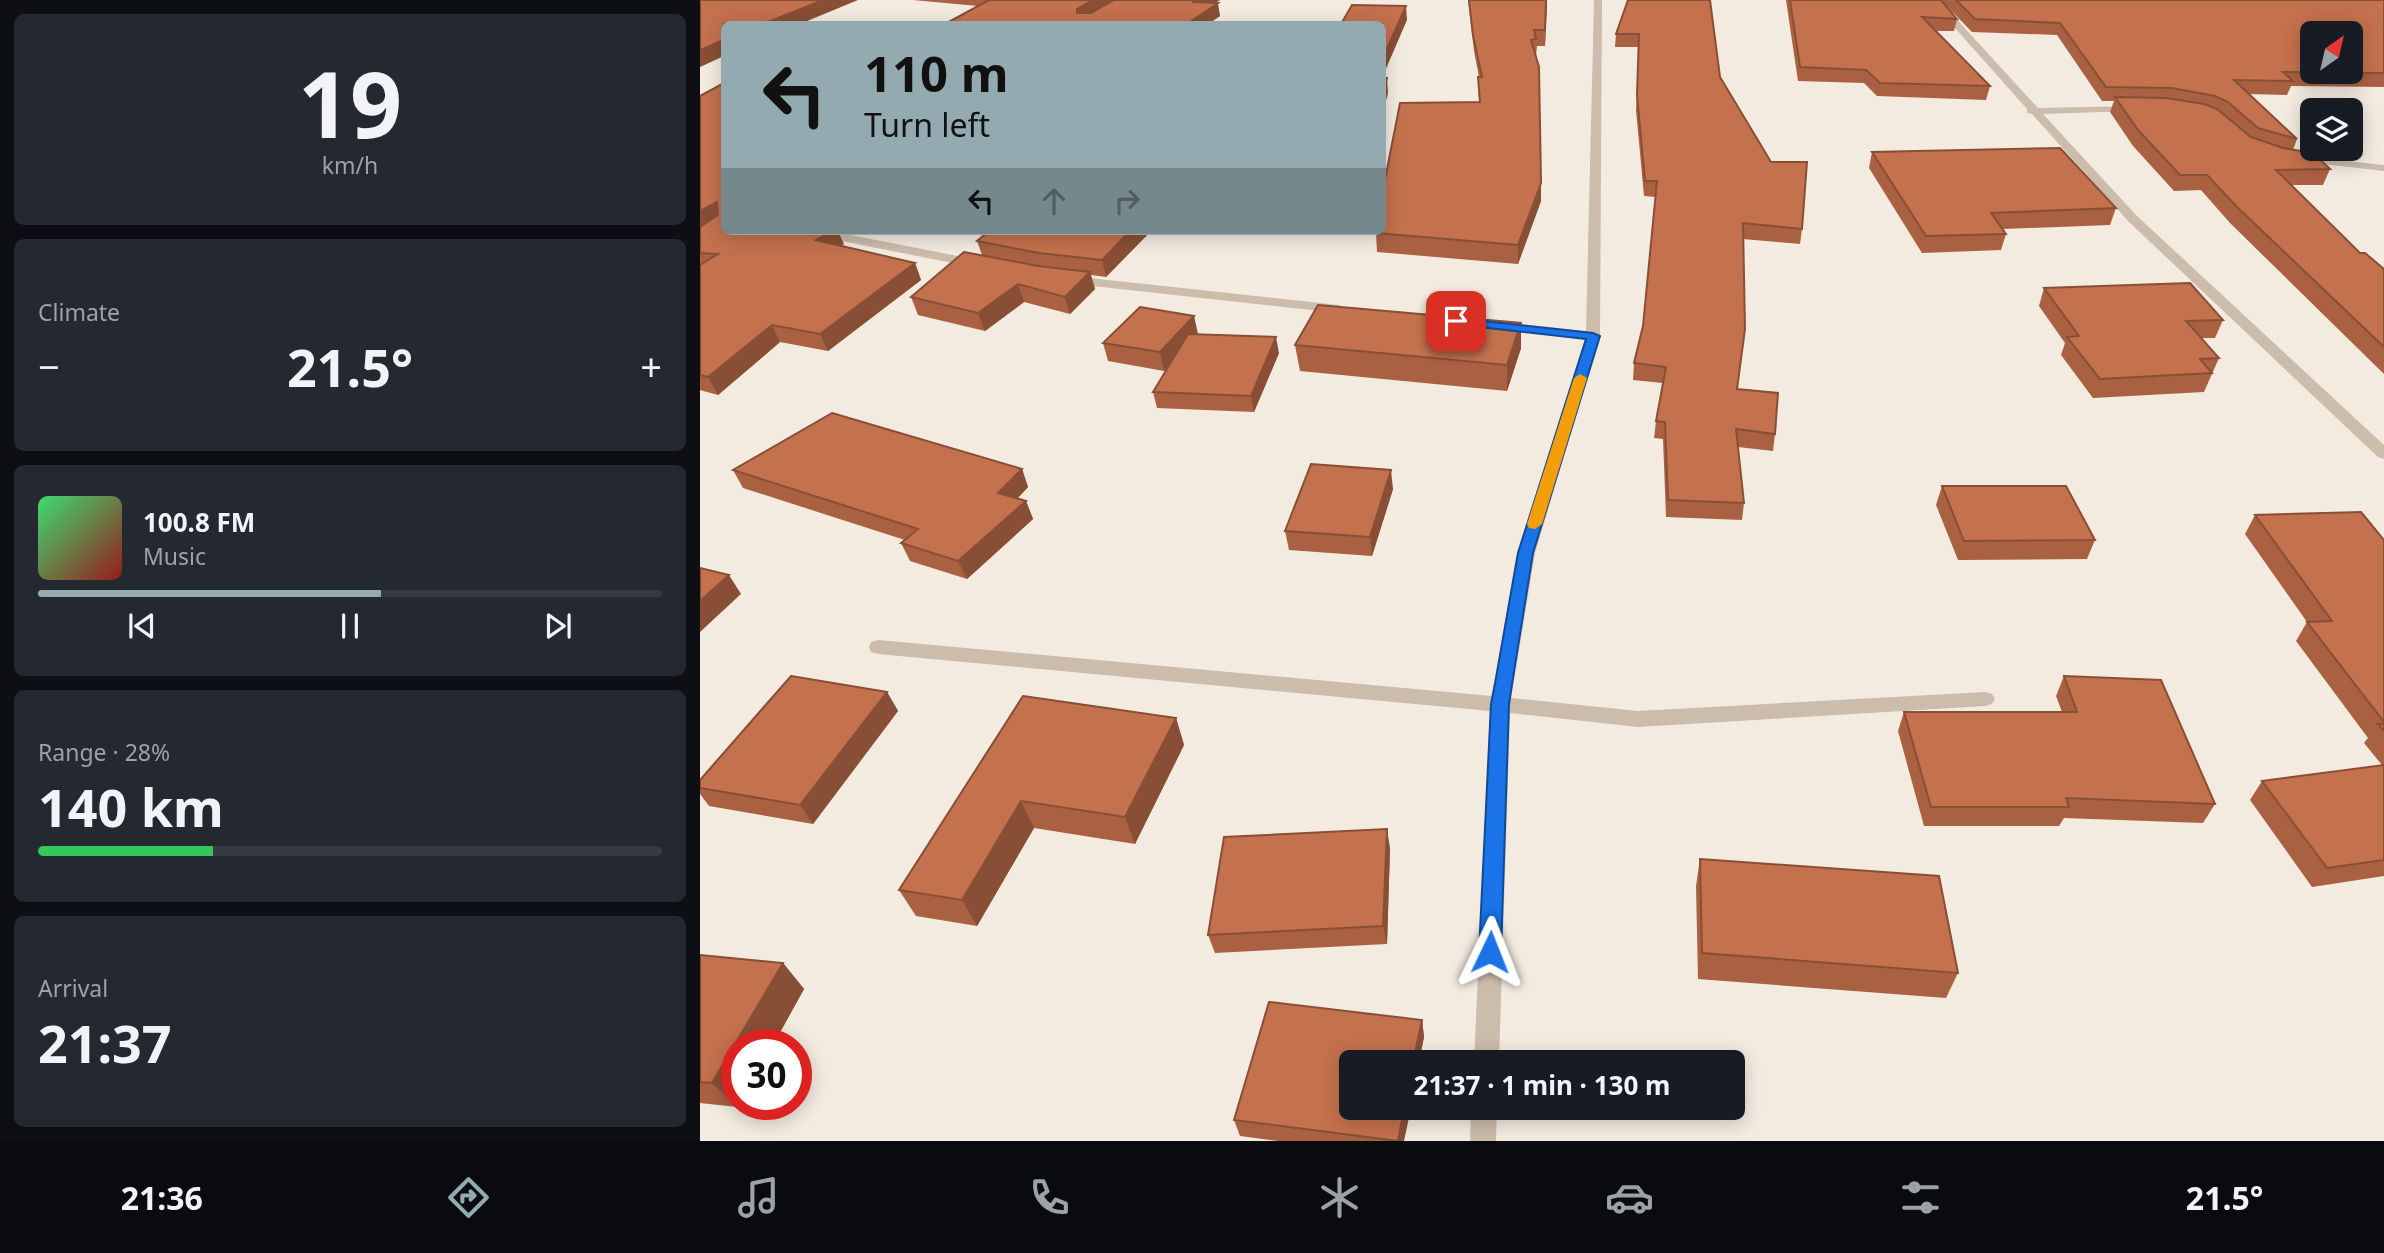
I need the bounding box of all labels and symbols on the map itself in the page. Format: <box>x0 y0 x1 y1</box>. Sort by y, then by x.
north arrow <box>2300 21 2362 84</box>
pin <box>1426 291 1486 351</box>
position arrow <box>1453 915 1527 989</box>
speed limit sign: 30 <box>721 1029 812 1120</box>

